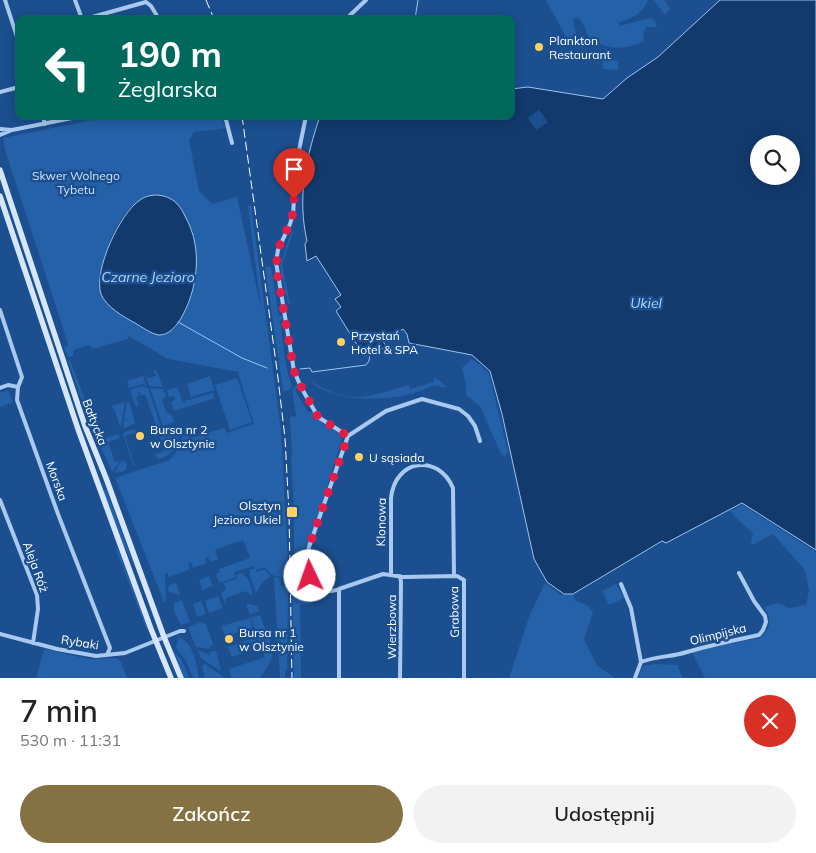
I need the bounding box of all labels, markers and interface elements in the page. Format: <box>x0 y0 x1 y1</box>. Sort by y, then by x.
text: 190 m <box>118 32 222 76</box>
place label: Plankton Restaurant <box>549 33 611 62</box>
icon: left <box>35 35 100 100</box>
marker: Plankton Restaurant <box>533 41 545 53</box>
text: Żeglarska <box>118 75 218 103</box>
map controls <box>750 135 800 185</box>
button: search <box>750 135 800 185</box>
pin <box>273 148 315 199</box>
icon: arrive <box>280 155 308 183</box>
park label: Skwer Wolnego Tybetu <box>32 168 120 197</box>
water label: Czarne Jezioro <box>101 268 195 286</box>
water label: Ukiel <box>630 294 663 312</box>
place label: Przystań Hotel & SPA <box>351 328 418 357</box>
marker: Przystań Hotel & SPA <box>335 336 347 348</box>
street label: Bałtycka <box>79 397 111 447</box>
place label: Bursa nr 2 w Olsztynie <box>150 422 215 451</box>
marker: Bursa nr 2 w Olsztynie <box>134 430 146 442</box>
place label: U sąsiada <box>369 450 424 465</box>
marker: U sąsiada <box>353 451 365 463</box>
street label: Morska <box>43 459 71 503</box>
place label: Olsztyn Jezioro Ukiel <box>213 498 281 527</box>
street label: Klonowa <box>373 498 389 546</box>
marker: Olsztyn Jezioro Ukiel <box>285 505 299 519</box>
street label: Aleja Róż <box>20 540 52 594</box>
position arrow <box>283 549 335 601</box>
street label: Grabowa <box>446 586 462 638</box>
street label: Wierzbowa <box>384 595 399 659</box>
street label: Olimpijska <box>688 620 748 648</box>
place label: Bursa nr 1 w Olsztynie <box>239 625 304 654</box>
street label: Rybaki <box>60 632 100 652</box>
marker: Bursa nr 1 w Olsztynie <box>223 633 235 645</box>
text: 7 min <box>20 692 98 730</box>
button: close <box>744 695 796 747</box>
text: 530 m · 11:31 <box>20 730 121 750</box>
button: Zakończ <box>20 785 403 843</box>
button: Udostępnij <box>413 785 796 843</box>

